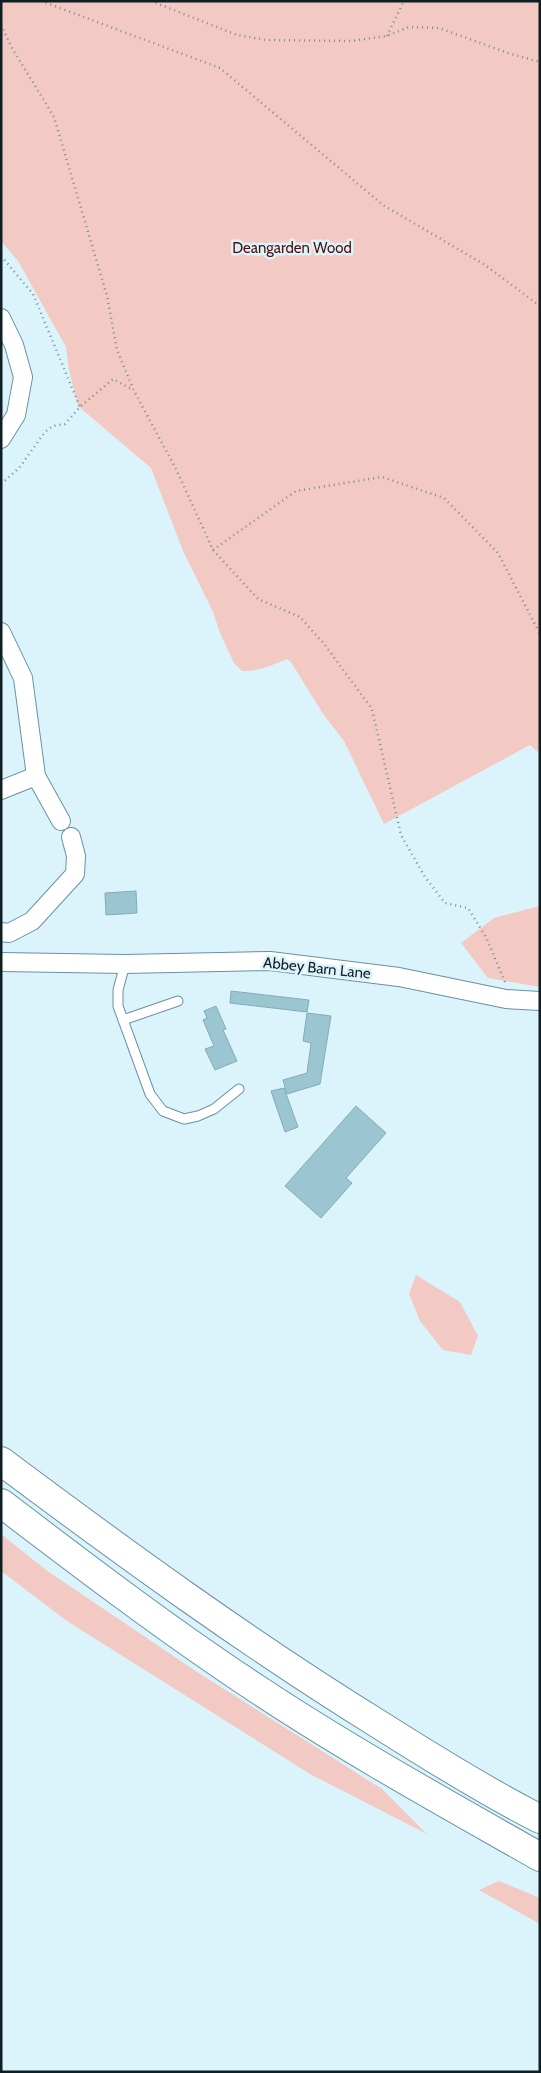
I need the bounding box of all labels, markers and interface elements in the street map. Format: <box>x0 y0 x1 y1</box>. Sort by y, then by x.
park label: Deangarden Wood <box>232 239 352 257</box>
street label: Abbey Barn Lane <box>262 953 372 983</box>

